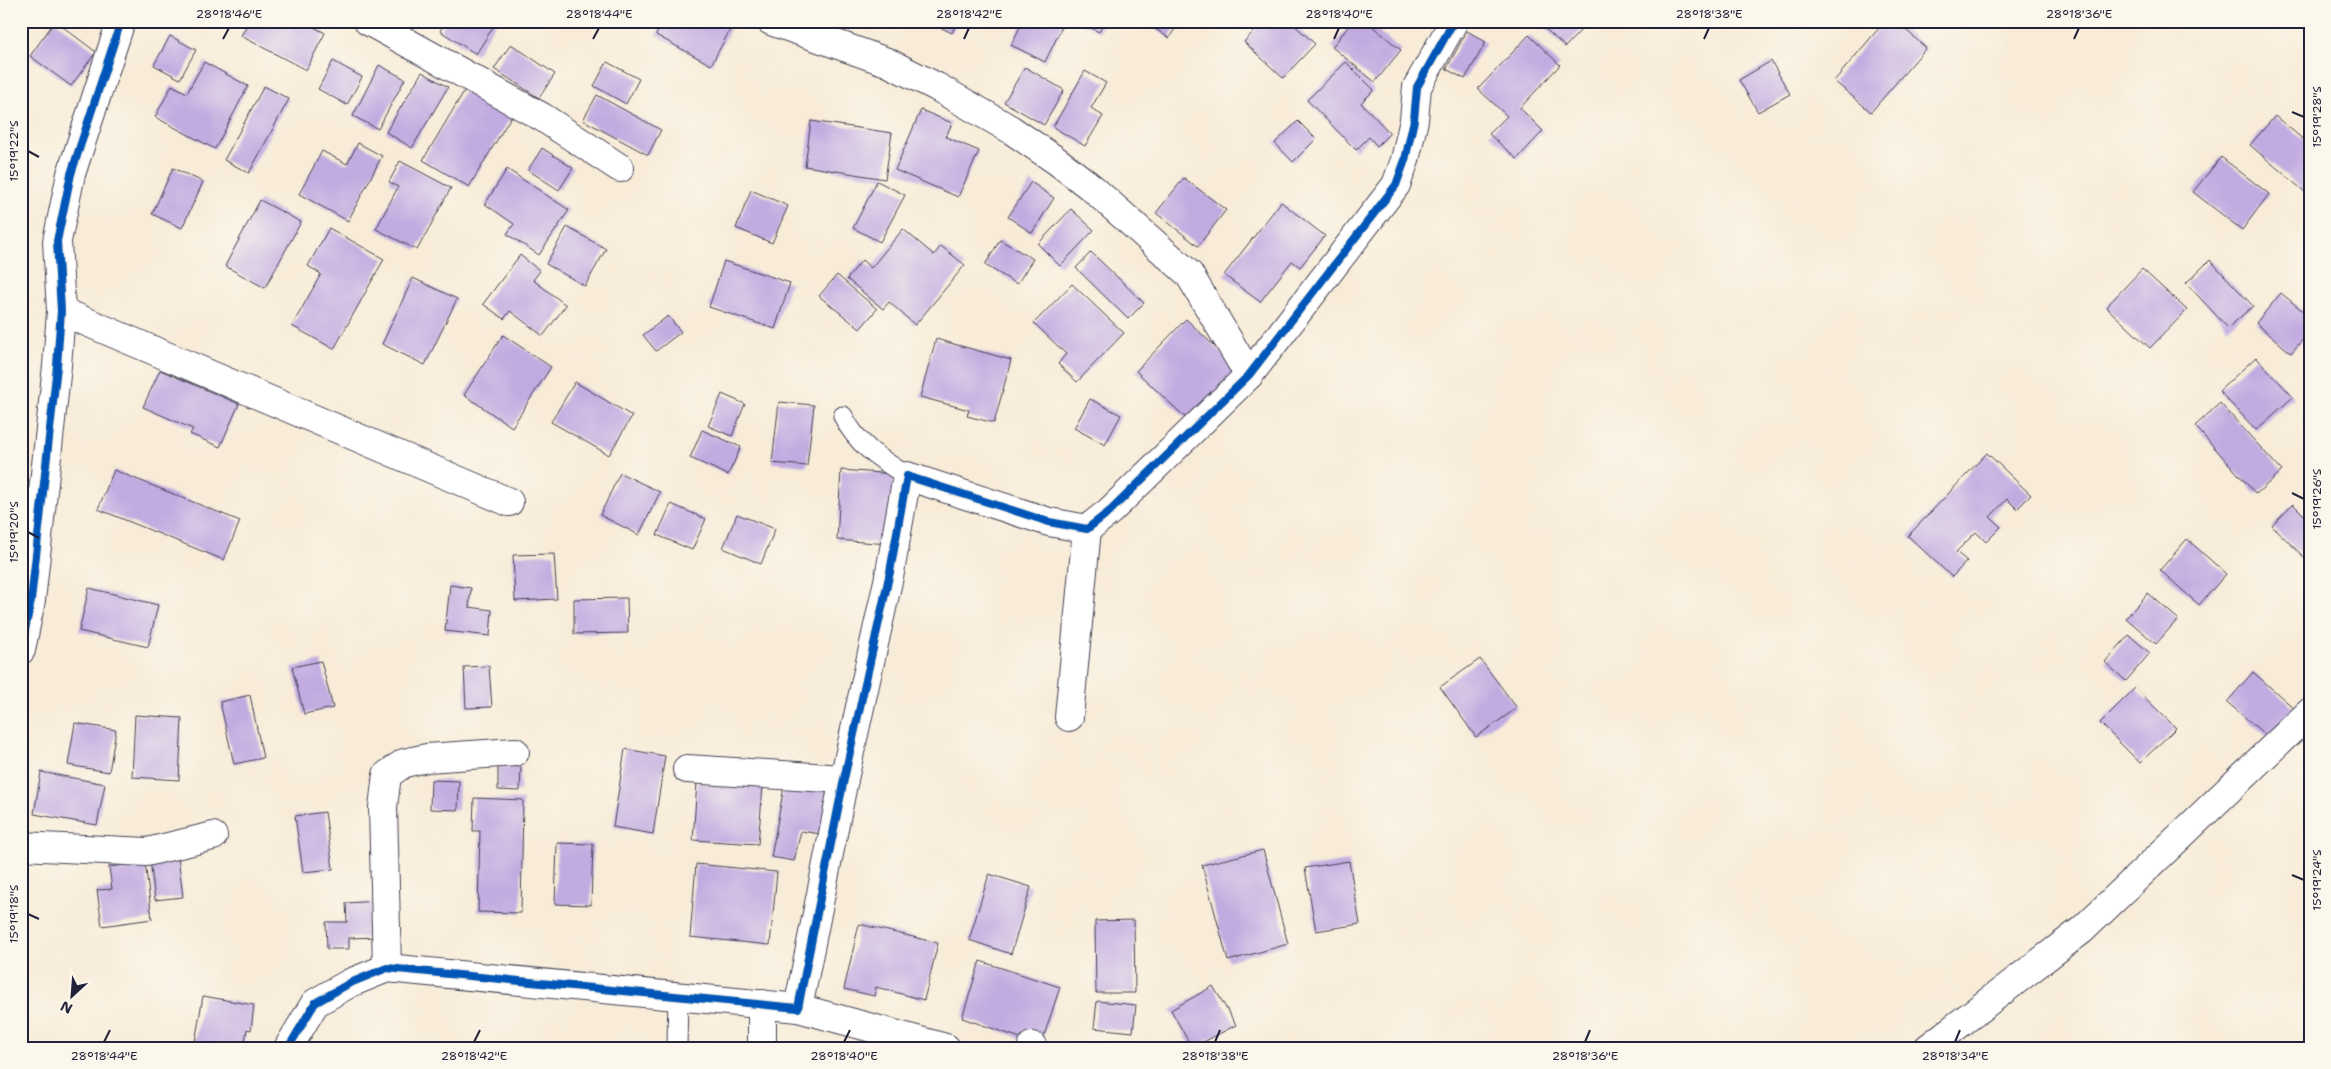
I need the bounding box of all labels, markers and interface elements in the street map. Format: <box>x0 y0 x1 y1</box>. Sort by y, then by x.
text: 28°18'46"E <box>196 6 262 22</box>
text: 28°18'44"E <box>566 6 632 22</box>
text: 28°18'42"E <box>936 6 1002 22</box>
text: 28°18'40"E <box>1305 6 1373 22</box>
text: 28°18'38"E <box>1675 6 1743 22</box>
text: 28°18'36"E <box>2046 6 2112 22</box>
text: 15°19'28"S <box>2309 86 2325 148</box>
text: 15°19'22"S <box>6 120 22 182</box>
text: 15°19'26"S <box>2309 468 2325 529</box>
text: 15°19'20"S <box>6 501 22 563</box>
text: 15°19'24"S <box>2309 849 2325 911</box>
text: 15°19'18"S <box>6 884 22 943</box>
north arrow <box>48 972 98 1022</box>
text: N <box>57 997 75 1018</box>
text: 28°18'44"E <box>71 1048 137 1064</box>
text: 28°18'42"E <box>441 1048 507 1064</box>
text: 28°18'40"E <box>810 1048 878 1064</box>
text: 28°18'38"E <box>1181 1048 1249 1064</box>
text: 28°18'36"E <box>1552 1048 1618 1064</box>
text: 28°18'34"E <box>1922 1048 1988 1064</box>

